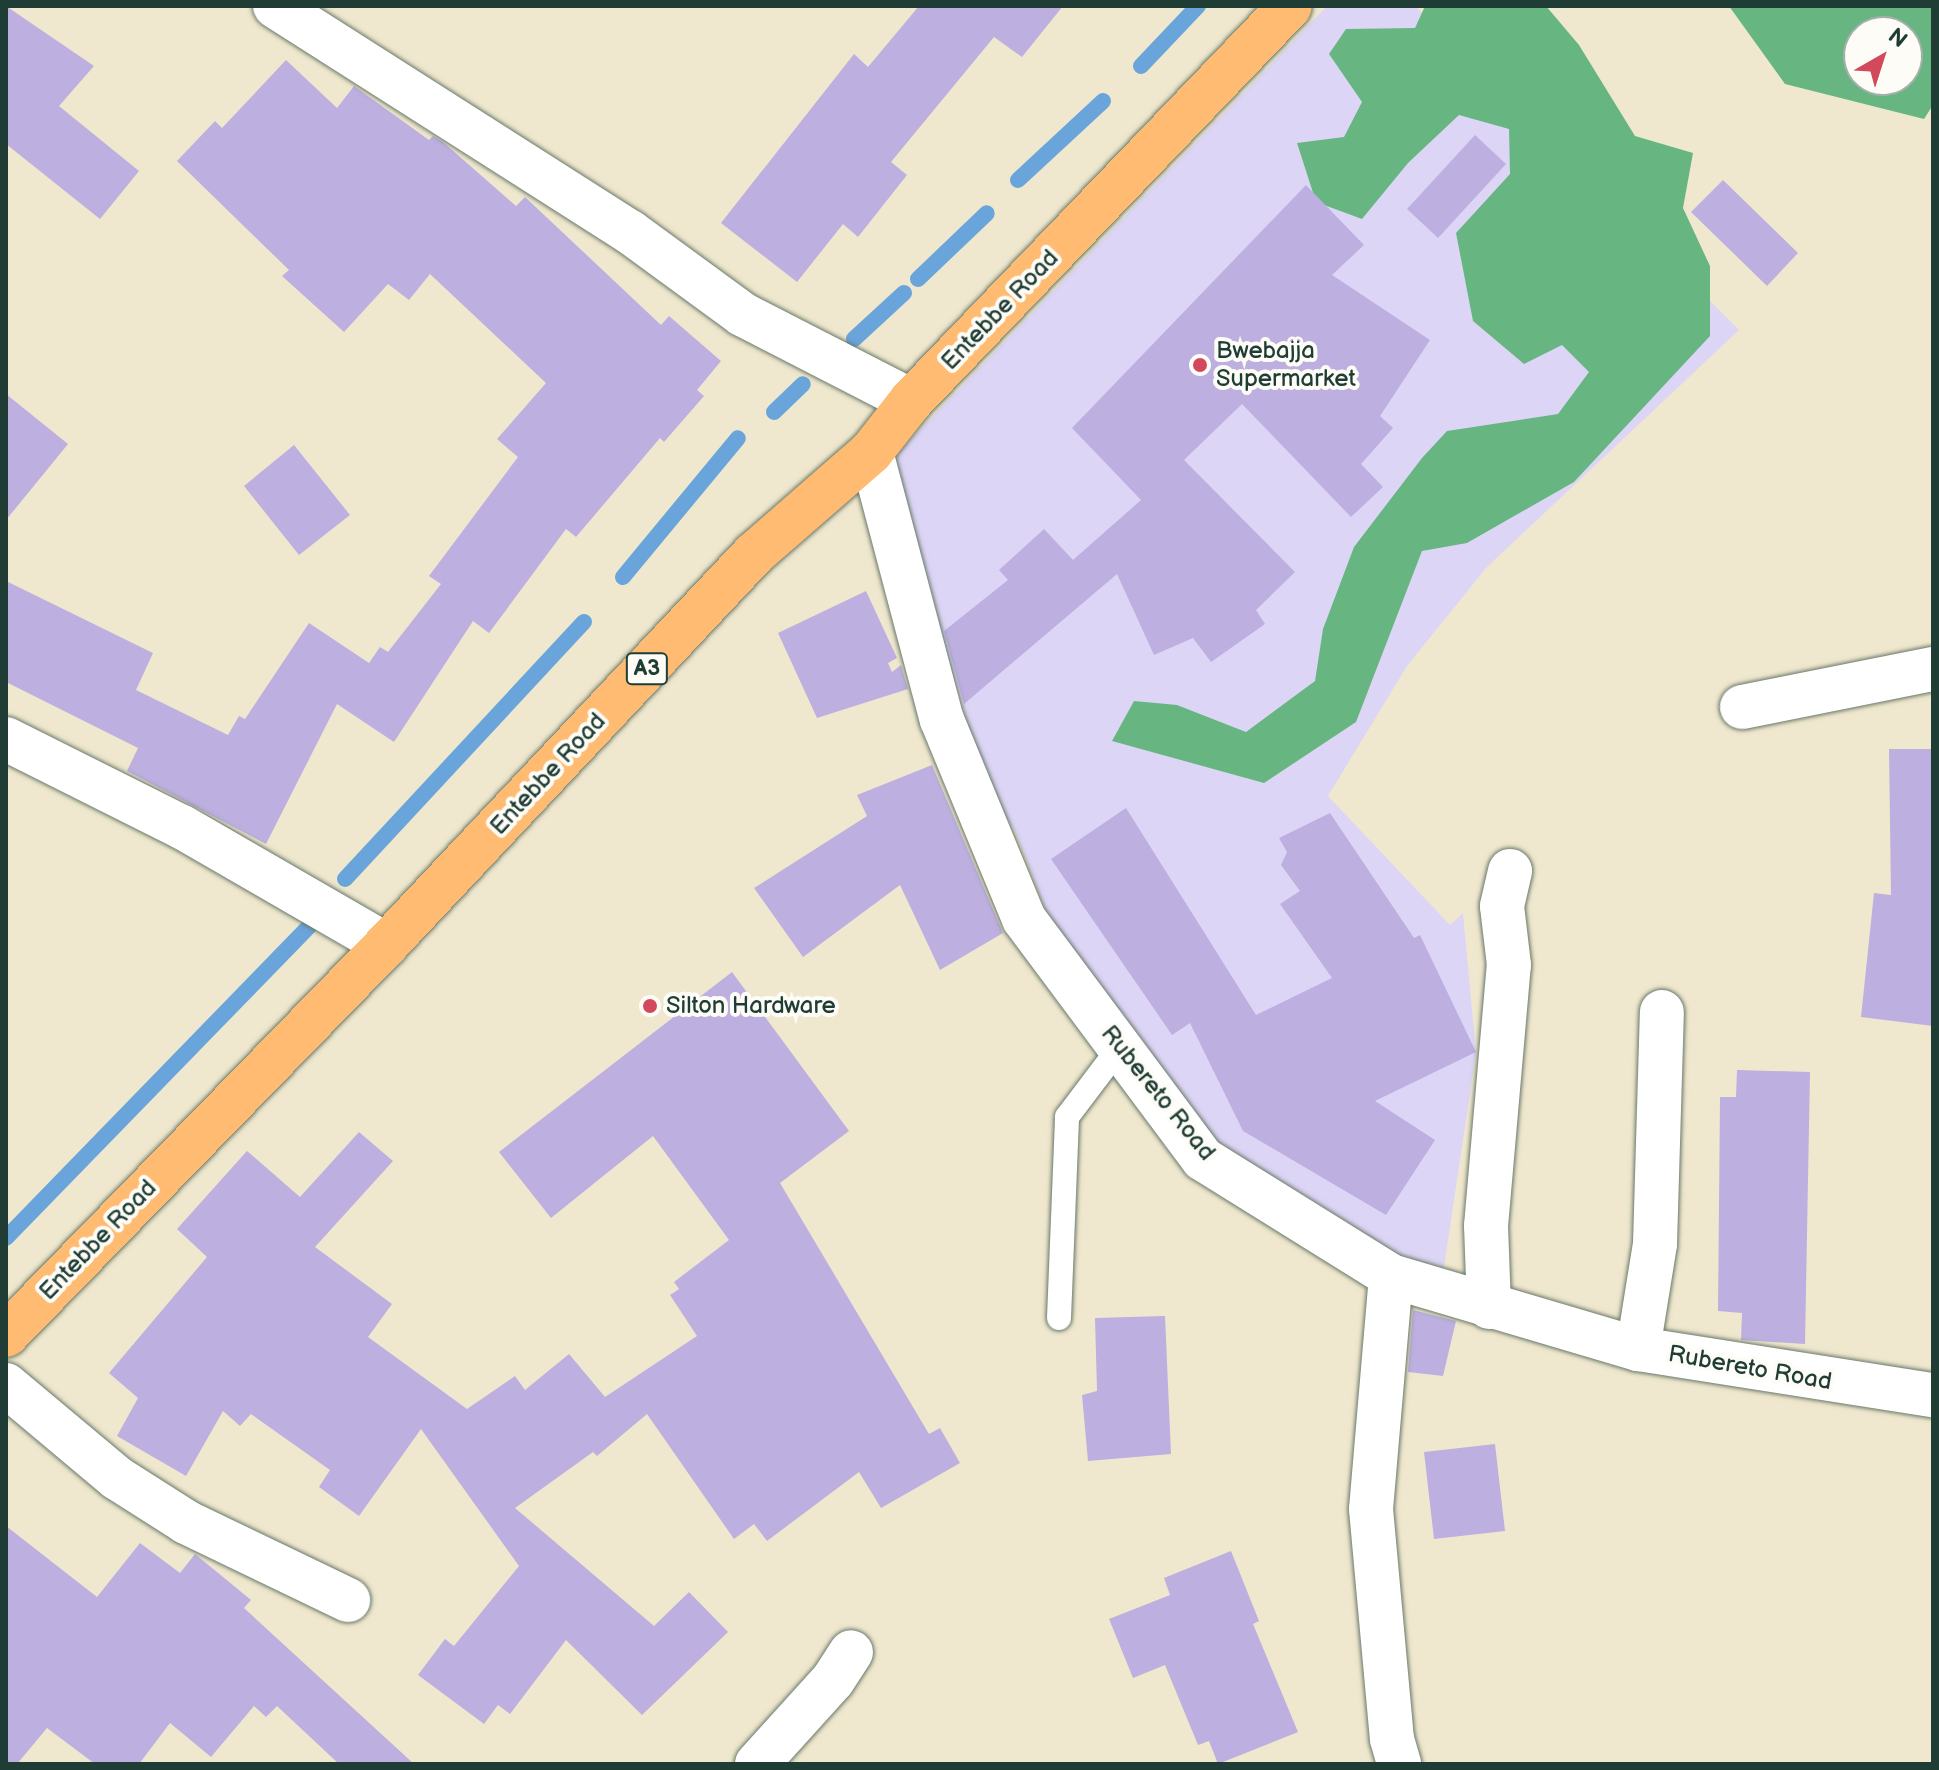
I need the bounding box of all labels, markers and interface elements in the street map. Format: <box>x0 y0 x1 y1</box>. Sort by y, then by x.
north arrow <box>1843 16 1923 96</box>
text: N <box>1882 23 1912 54</box>
street label: Entebbe Road <box>935 244 1065 376</box>
place label: Bwebajja Supermarket <box>1216 337 1356 393</box>
marker: Bwebajja Supermarket <box>1191 356 1209 374</box>
road number: A3 <box>625 651 669 687</box>
street label: Entebbe Road <box>484 707 612 841</box>
place label: Silton Hardware <box>666 992 836 1020</box>
marker: Silton Hardware <box>641 997 659 1015</box>
street label: Rubereto Road <box>1095 1020 1221 1166</box>
street label: Entebbe Road <box>33 1174 163 1306</box>
street label: Rubereto Road <box>1666 1339 1834 1397</box>

